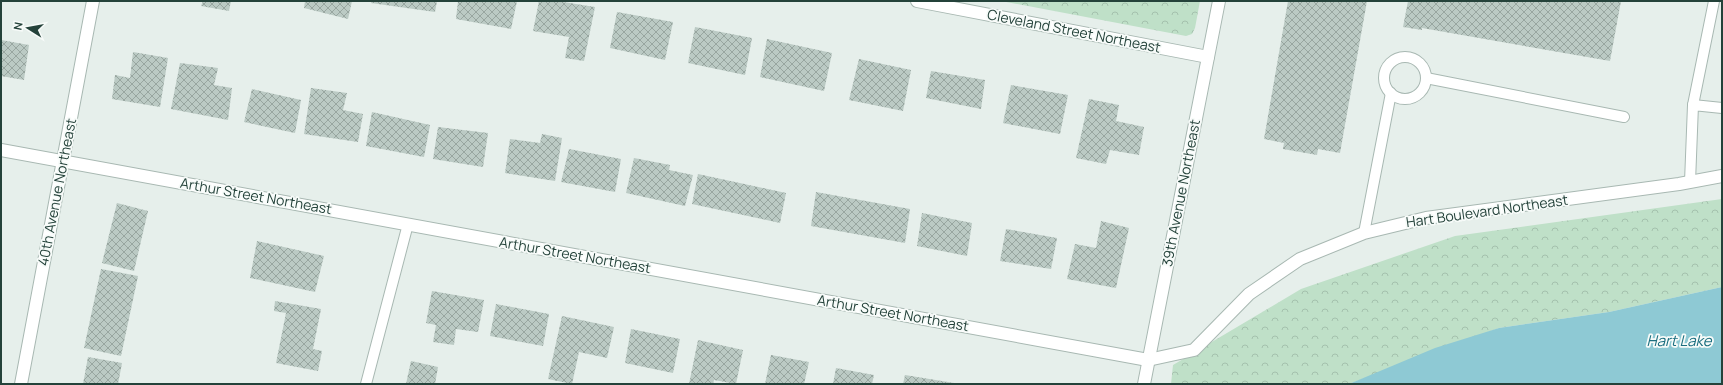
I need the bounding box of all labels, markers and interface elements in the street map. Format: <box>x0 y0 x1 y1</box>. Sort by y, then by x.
street label: Cleveland Street Northeast <box>986 4 1163 57</box>
north arrow <box>8 8 48 48</box>
text: N <box>10 21 26 31</box>
street label: 40th Avenue Northeast <box>33 116 80 267</box>
street label: 39th Avenue Northeast <box>1157 117 1204 268</box>
street label: Arthur Street Northeast <box>179 173 334 218</box>
street label: Hart Boulevard Northeast <box>1405 190 1569 231</box>
street label: Arthur Street Northeast <box>498 232 653 277</box>
street label: Arthur Street Northeast <box>816 290 971 335</box>
water label: Hart Lake <box>1646 330 1713 351</box>

